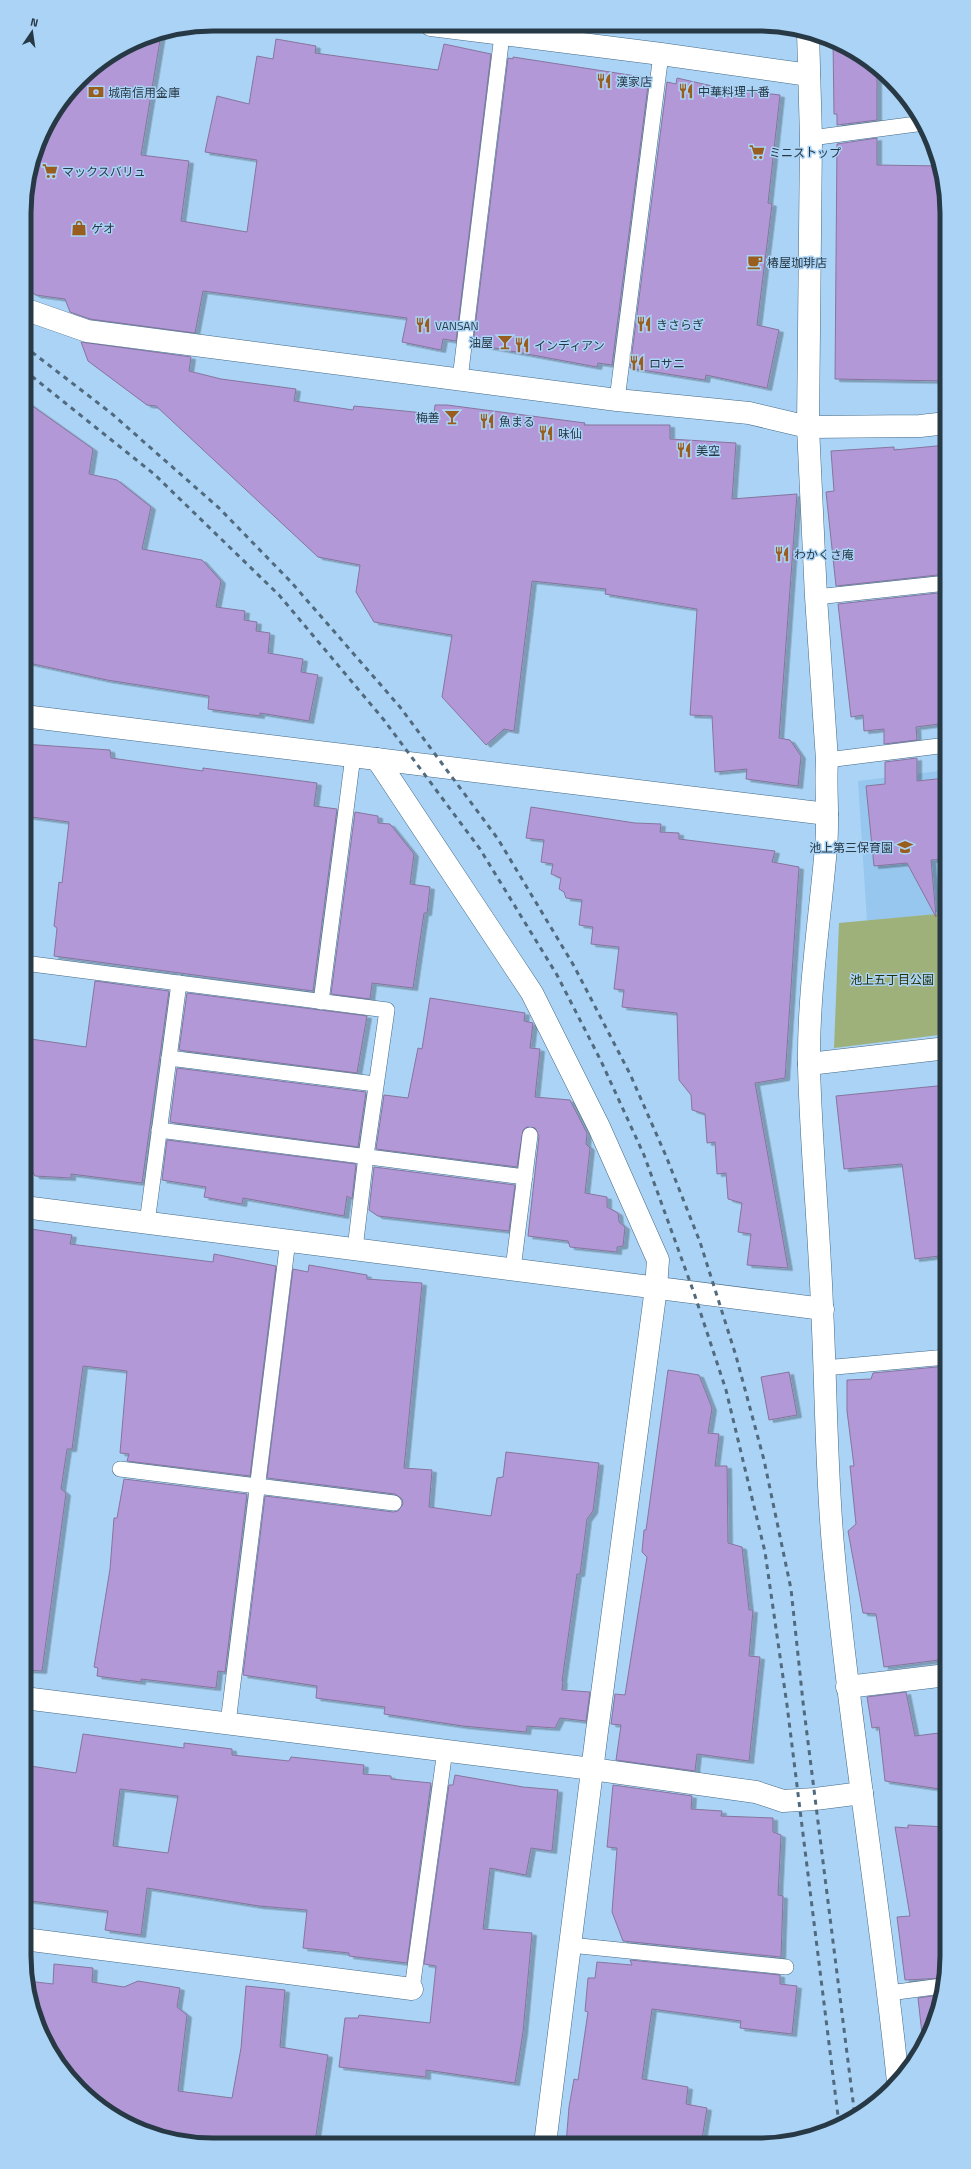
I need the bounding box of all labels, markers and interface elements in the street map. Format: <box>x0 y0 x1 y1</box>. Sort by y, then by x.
north arrow <box>12 12 52 52</box>
text: N <box>29 14 40 31</box>
restaurant icon: 漢家店 <box>595 72 613 90</box>
place label: 漢家店 <box>616 72 652 91</box>
restaurant icon: 中華料理十番 <box>677 82 695 100</box>
place label: 中華料理十番 <box>698 82 770 101</box>
bank icon: 城南信用金庫 <box>87 83 105 101</box>
place label: 城南信用金庫 <box>108 83 180 102</box>
supermarket icon: ミニストップ <box>748 143 766 161</box>
place label: ミニストップ <box>769 143 841 162</box>
supermarket icon: マックスバリュ <box>41 162 59 180</box>
place label: マックスバリュ <box>62 162 146 181</box>
shop icon: ゲオ <box>70 219 88 237</box>
place label: ゲオ <box>91 219 115 238</box>
cafe icon: 椿屋珈琲店 <box>746 253 764 271</box>
place label: 椿屋珈琲店 <box>767 253 827 272</box>
restaurant icon: きさらぎ <box>635 315 653 333</box>
place label: きさらぎ <box>656 315 704 334</box>
restaurant icon: VANSAN <box>414 316 432 334</box>
place label: VANSAN <box>435 316 479 335</box>
place label: 油屋 <box>469 333 493 352</box>
bar icon: 油屋 <box>496 333 514 351</box>
restaurant icon: インディアン <box>513 336 531 354</box>
place label: インディアン <box>534 336 605 355</box>
restaurant icon: ロサニ <box>628 354 646 372</box>
place label: ロサニ <box>649 354 685 373</box>
place label: 梅善 <box>416 408 440 427</box>
bar icon: 梅善 <box>443 408 461 426</box>
restaurant icon: 魚まる <box>478 412 496 430</box>
place label: 魚まる <box>499 412 535 431</box>
restaurant icon: 味仙 <box>537 424 555 442</box>
place label: 味仙 <box>558 424 582 443</box>
restaurant icon: 美空 <box>675 441 693 459</box>
place label: 美空 <box>696 441 720 460</box>
restaurant icon: わかくさ庵 <box>773 545 791 563</box>
place label: わかくさ庵 <box>794 545 854 564</box>
place label: 池上第三保育園 <box>809 838 893 857</box>
school or university icon: 池上第三保育園 <box>896 838 914 856</box>
park label: 池上五丁目公園 <box>850 970 934 989</box>

